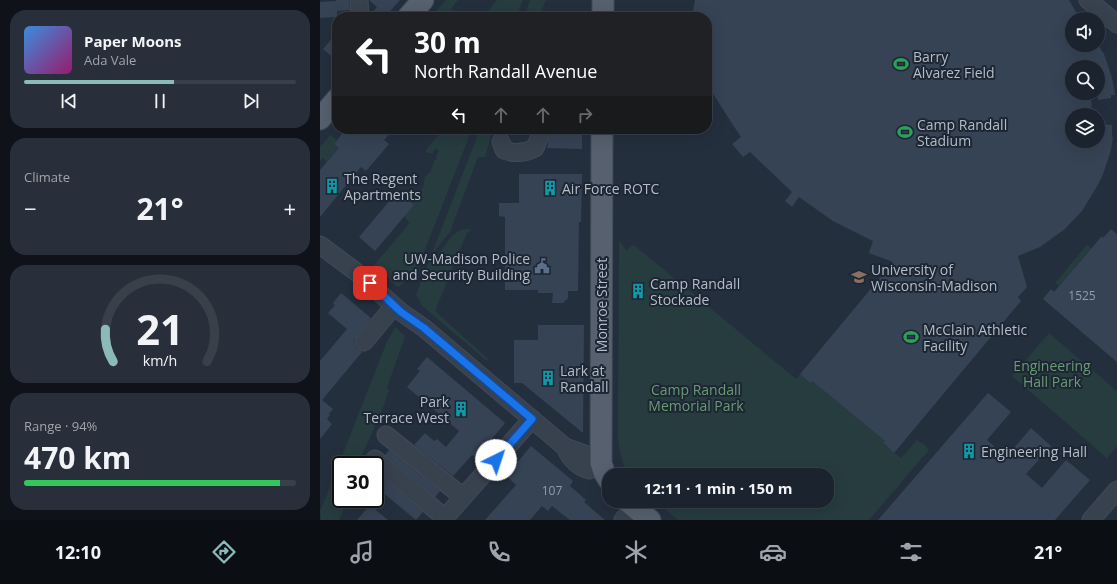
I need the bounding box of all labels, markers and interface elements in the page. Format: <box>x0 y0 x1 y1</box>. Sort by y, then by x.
map controls <box>1065 12 1105 148</box>
button: sound <box>1065 12 1105 52</box>
text: 30 m <box>414 23 481 61</box>
icon: left <box>348 28 400 80</box>
text: Paper Moons <box>84 31 182 51</box>
place label: Barry Alvarez Field <box>913 47 995 82</box>
text: Ada Vale <box>84 51 136 69</box>
sports icon: Barry Alvarez Field <box>892 55 910 73</box>
text: North Randall Avenue <box>414 59 597 83</box>
button: search <box>1065 60 1105 100</box>
icon: previous <box>58 90 80 112</box>
icon: pause <box>149 90 171 112</box>
icon: next <box>240 90 262 112</box>
icon: left <box>448 104 470 126</box>
icon: ahead <box>490 104 512 126</box>
icon: ahead <box>532 104 554 126</box>
icon: right <box>574 104 596 126</box>
button: layers <box>1065 108 1105 148</box>
place label: Camp Randall Stadium <box>917 115 1007 150</box>
sports icon: Camp Randall Stadium <box>896 123 914 141</box>
text: Climate <box>24 168 70 186</box>
place label: The Regent Apartments <box>344 169 421 204</box>
building icon: The Regent Apartments <box>323 177 341 195</box>
building icon: Air Force ROTC <box>541 179 559 197</box>
place label: Air Force ROTC <box>562 179 660 198</box>
text: 21° <box>136 188 184 229</box>
text: − <box>24 193 37 223</box>
text: + <box>283 193 296 223</box>
place label: UW-Madison Police and Security Building <box>393 249 530 284</box>
public building icon: UW-Madison Police and Security Building <box>533 257 551 275</box>
street label: Monroe Street <box>592 258 611 352</box>
place label: University of Wisconsin-Madison <box>871 260 997 295</box>
pin <box>353 266 387 300</box>
school or university icon: University of Wisconsin-Madison <box>850 268 868 286</box>
icon: arrive <box>359 272 381 294</box>
place label: Camp Randall Stockade <box>650 274 740 309</box>
building icon: Camp Randall Stockade <box>629 282 647 300</box>
house number: 1525 <box>1068 287 1096 304</box>
text: 21 <box>136 301 184 357</box>
place label: McClain Athletic Facility <box>923 320 1028 355</box>
sports icon: McClain Athletic Facility <box>902 328 920 346</box>
text: km/h <box>143 350 177 369</box>
park label: Engineering Hall Park <box>1013 356 1091 391</box>
place label: Lark at Randall <box>560 361 608 396</box>
building icon: Lark at Randall <box>539 369 557 387</box>
park label: Camp Randall Memorial Park <box>648 380 744 415</box>
place label: Park Terrace West <box>364 392 450 427</box>
building icon: Park Terrace West <box>452 400 470 418</box>
text: Range · 94% <box>24 417 97 435</box>
text: 470 km <box>24 437 131 478</box>
position arrow <box>475 439 517 481</box>
building icon: Engineering Hall <box>960 442 978 460</box>
place label: Engineering Hall <box>981 442 1087 461</box>
speed limit sign: 30 <box>332 456 384 508</box>
text: 12:11 · 1 min · 150 m <box>644 478 792 498</box>
house number: 107 <box>542 482 562 499</box>
icon: directions <box>210 538 238 566</box>
icon: music <box>348 538 376 566</box>
icon: phone <box>485 538 513 566</box>
icon: climate <box>622 538 650 566</box>
icon: car <box>759 538 787 566</box>
icon: filters <box>897 538 925 566</box>
text: 12:10 <box>55 540 101 564</box>
text: 21° <box>1034 540 1062 564</box>

